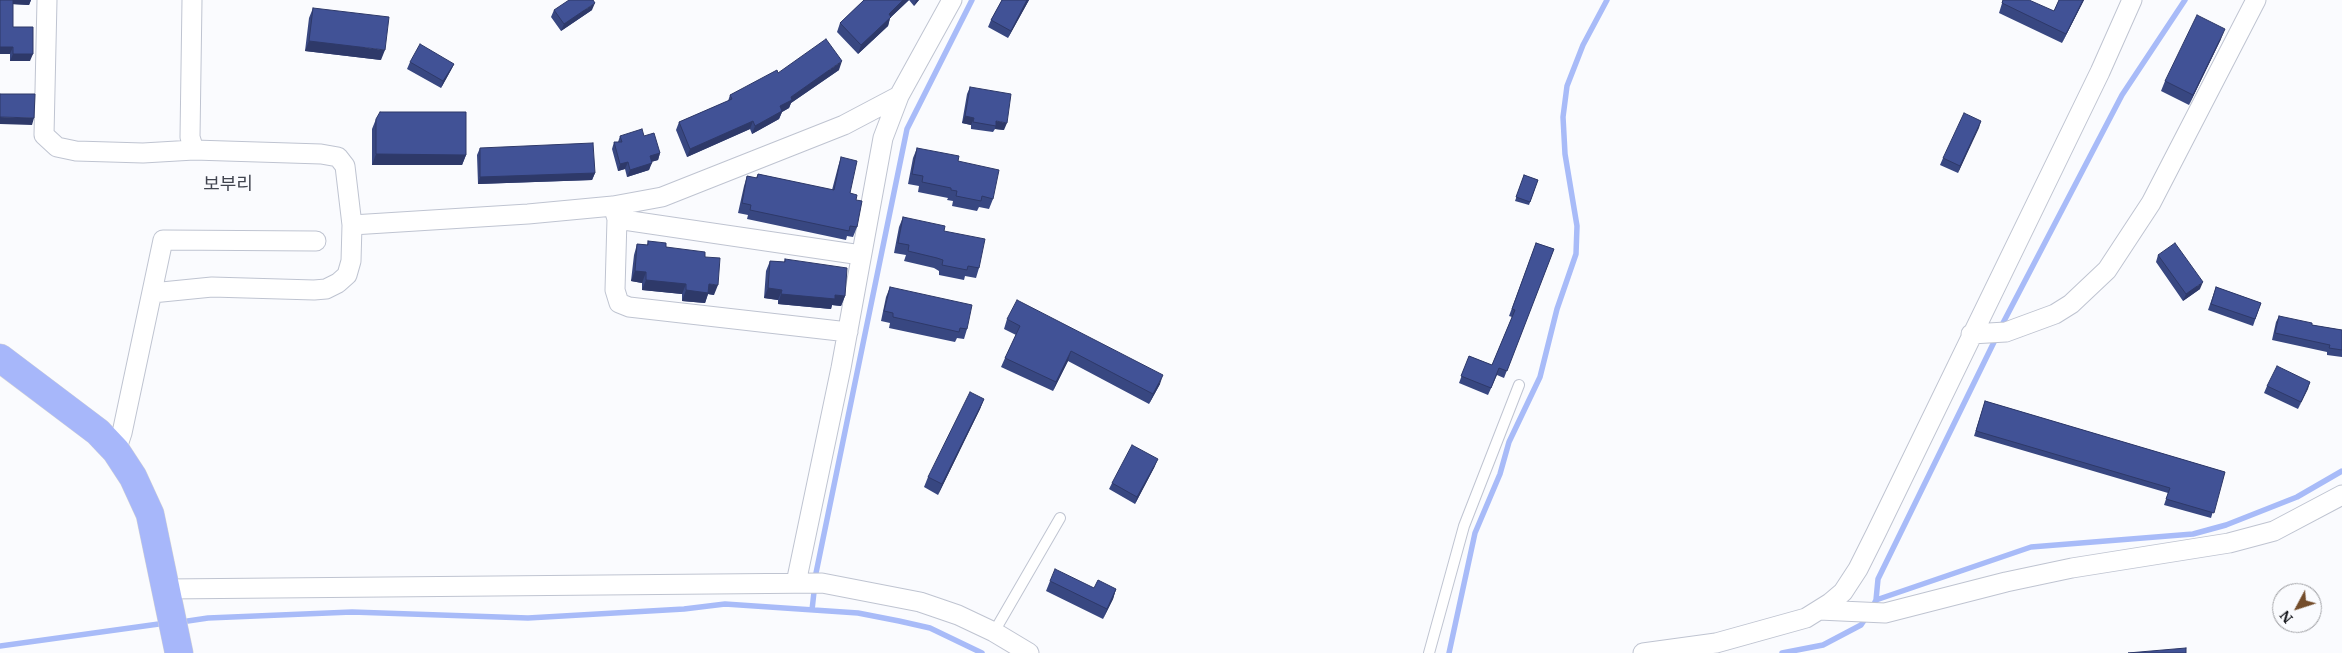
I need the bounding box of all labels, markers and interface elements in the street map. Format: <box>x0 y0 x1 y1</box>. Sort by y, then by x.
district label: 보부리 <box>203 174 253 196</box>
north arrow <box>2272 583 2322 633</box>
text: N <box>2276 607 2297 627</box>

